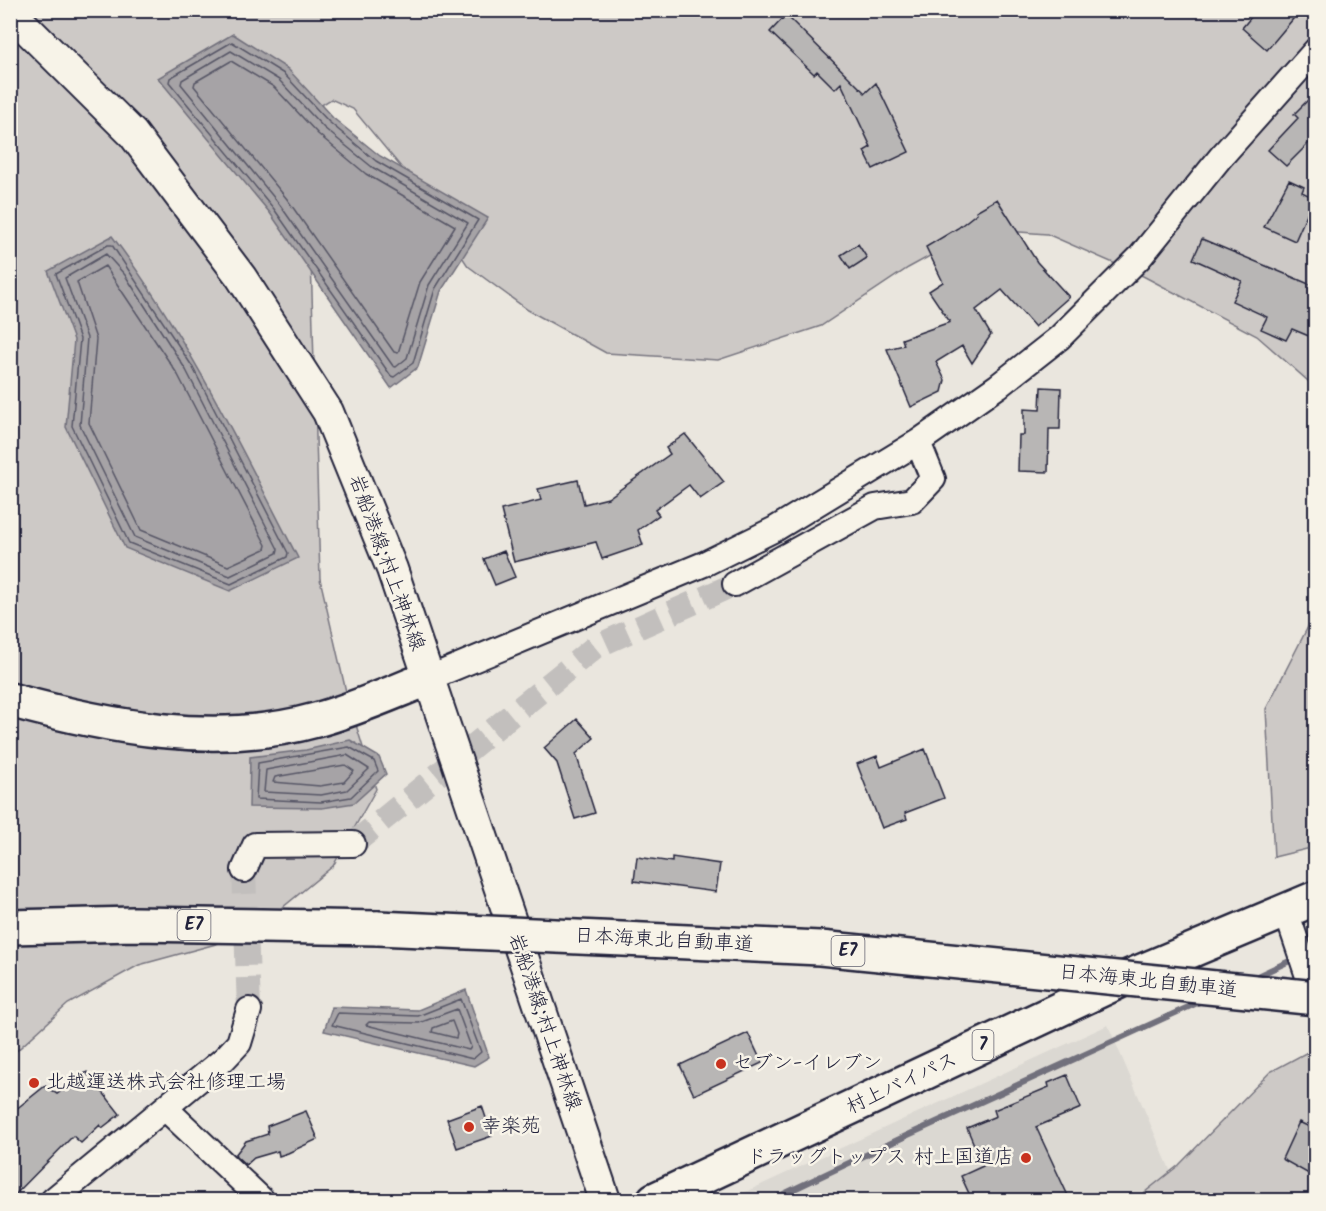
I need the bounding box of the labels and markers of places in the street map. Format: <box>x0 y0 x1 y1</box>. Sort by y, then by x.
place label: セブン-イレブン <box>733 1048 882 1080</box>
marker: セブン-イレブン <box>714 1057 728 1071</box>
place label: 北越運送株式会社修理工場 <box>46 1067 286 1099</box>
marker: 北越運送株式会社修理工場 <box>27 1076 41 1090</box>
place label: 幸楽苑 <box>481 1111 541 1143</box>
marker: 幸楽苑 <box>462 1120 476 1134</box>
place label: ドラッグトップス 村上国道店 <box>747 1142 1014 1174</box>
marker: ドラッグトップス 村上国道店 <box>1019 1151 1033 1165</box>

